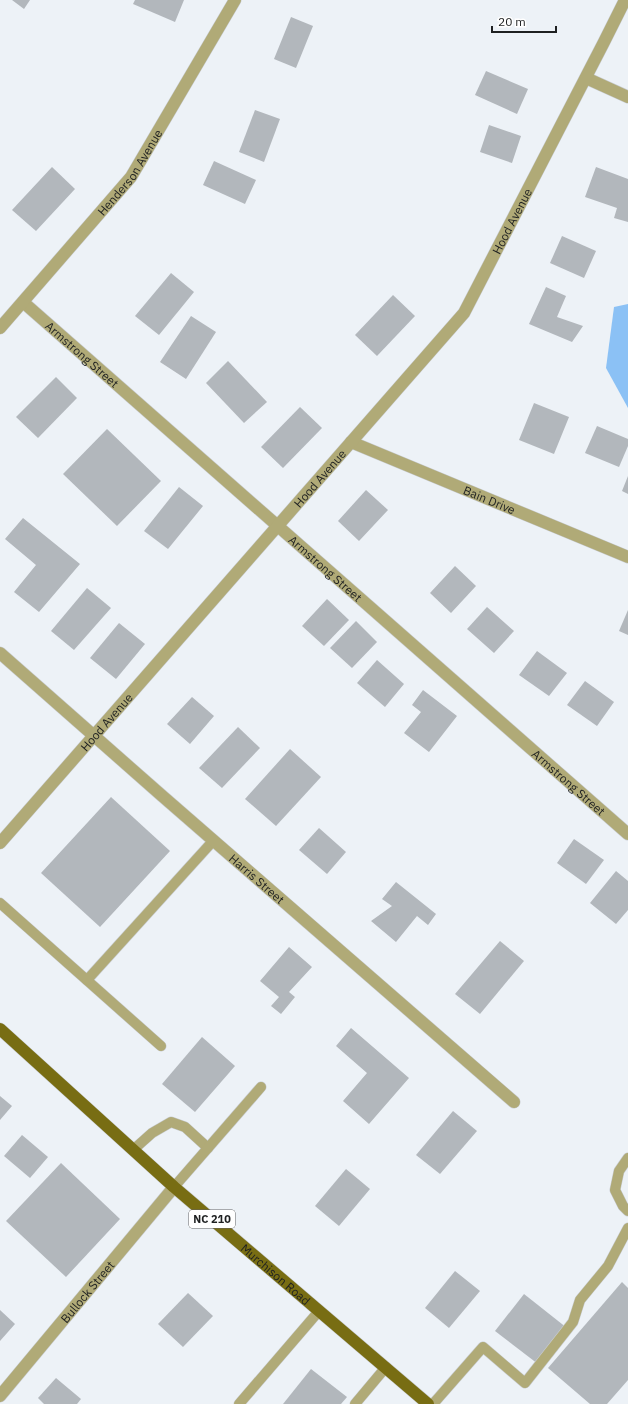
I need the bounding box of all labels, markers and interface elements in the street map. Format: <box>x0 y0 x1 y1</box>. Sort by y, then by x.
scale bar <box>492 8 556 34</box>
text: 20 m <box>498 14 526 29</box>
street label: Henderson Avenue <box>94 126 165 218</box>
street label: Hood Avenue <box>488 185 535 256</box>
street label: Armstrong Street <box>43 318 122 390</box>
street label: Hood Avenue <box>290 446 349 510</box>
street label: Bain Drive <box>461 482 518 517</box>
street label: Armstrong Street <box>286 532 365 604</box>
street label: Hood Avenue <box>77 690 136 754</box>
street label: Armstrong Street <box>529 746 609 818</box>
street label: Harris Street <box>226 850 288 907</box>
road number: NC 210 <box>189 1210 235 1228</box>
street label: Murchison Road <box>238 1240 314 1308</box>
street label: Bullock Street <box>57 1257 117 1326</box>

